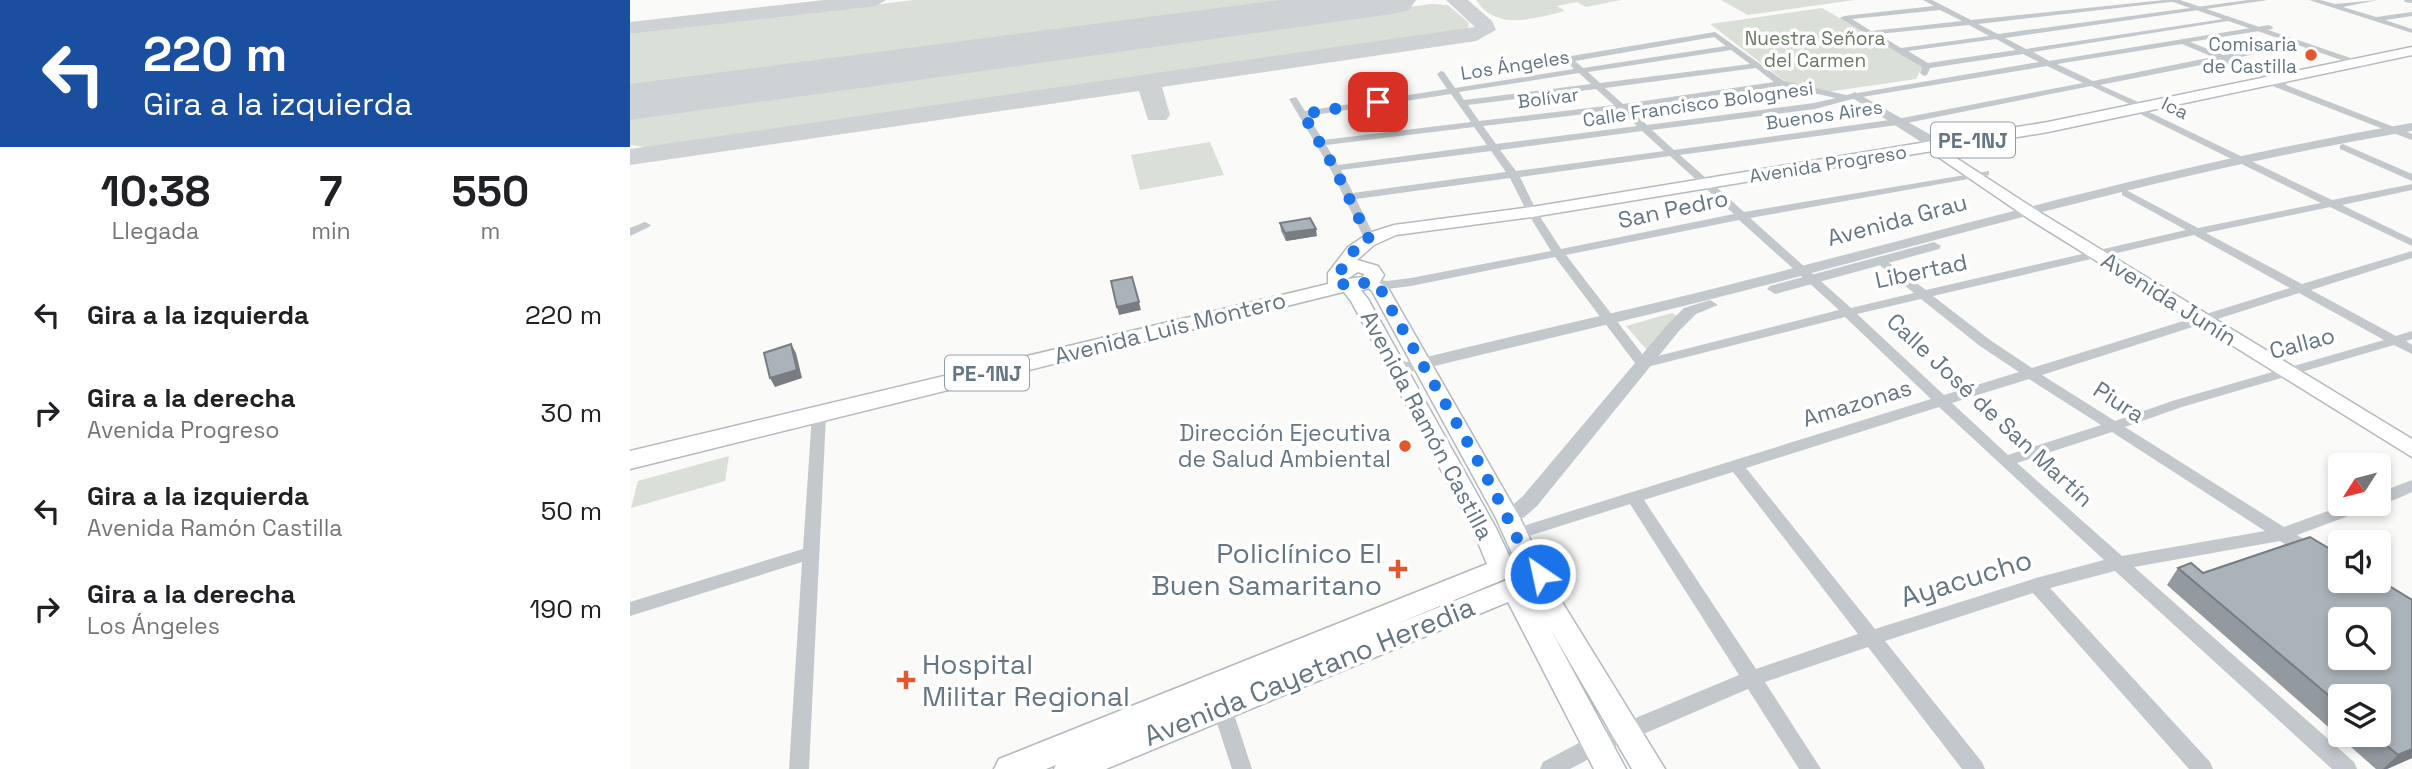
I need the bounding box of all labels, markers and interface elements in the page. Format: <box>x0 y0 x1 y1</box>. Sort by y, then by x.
text: 220 m <box>143 23 287 85</box>
park label: Nuestra Señora del Carmen <box>1745 26 1885 73</box>
icon: left <box>28 28 119 119</box>
place label: Comisaria de Castilla <box>2202 32 2297 79</box>
street label: Los Ángeles <box>1459 44 1571 86</box>
marker: Comisaria de Castilla <box>2303 47 2319 63</box>
pin <box>1348 72 1408 132</box>
street label: Calle Francisco Bolognesi <box>1581 75 1815 133</box>
street label: Bolívar <box>1516 82 1580 114</box>
icon: arrive <box>1359 83 1397 121</box>
text: Gira a la izquierda <box>143 84 413 124</box>
street label: Ica <box>2157 91 2193 125</box>
street label: Buenos Aires <box>1764 94 1884 136</box>
road number: PE-1NJ <box>1931 122 2015 158</box>
street label: Avenida Progreso <box>1747 139 1909 189</box>
text: 10:38 <box>101 165 210 218</box>
text: 7 <box>319 165 343 218</box>
text: 550 <box>452 165 529 218</box>
street label: San Pedro <box>1615 183 1731 235</box>
street label: Avenida Grau <box>1824 187 1970 253</box>
text: Llegada <box>112 216 199 246</box>
text: min <box>311 216 351 246</box>
text: m <box>480 216 500 246</box>
street label: Avenida Junín <box>2096 245 2242 353</box>
street label: Libertad <box>1872 247 1970 295</box>
street label: Avenida Luis Montero <box>1051 285 1289 371</box>
icon: left <box>28 296 66 334</box>
text: Gira a la izquierda <box>87 298 309 332</box>
text: 220 m <box>525 298 602 332</box>
street label: Avenida Ramón Castilla <box>1354 305 1500 545</box>
street label: Calle José de San Martín <box>1881 306 2099 514</box>
street label: Callao <box>2266 320 2338 366</box>
road number: PE-1NJ <box>945 356 1029 390</box>
street label: Amazonas <box>1799 372 1915 434</box>
street label: Piura <box>2088 374 2150 430</box>
text: Gira a la derecha <box>87 381 296 415</box>
icon: right <box>28 394 66 432</box>
text: 30 m <box>541 396 602 430</box>
text: Avenida Progreso <box>87 415 280 445</box>
place label: Dirección Ejecutiva de Salud Ambiental <box>1178 418 1391 474</box>
marker: Dirección Ejecutiva de Salud Ambiental <box>1397 438 1413 454</box>
north arrow <box>2328 453 2390 516</box>
map controls <box>2328 453 2391 747</box>
text: Gira a la izquierda <box>87 479 309 513</box>
icon: left <box>28 492 66 530</box>
text: 50 m <box>541 494 602 528</box>
text: Avenida Ramón Castilla <box>87 513 343 543</box>
button: sound <box>2328 530 2391 593</box>
place label: Policlínico El Buen Samaritano <box>1151 535 1382 603</box>
position arrow <box>1503 537 1577 611</box>
street label: Ayacucho <box>1896 541 2036 615</box>
marker: Policlínico El Buen Samaritano <box>1388 559 1408 579</box>
text: Gira a la derecha <box>87 577 296 611</box>
street label: Avenida Cayetano Heredia <box>1138 588 1480 754</box>
icon: right <box>28 590 66 628</box>
text: 190 m <box>530 592 602 626</box>
button: search <box>2328 607 2391 670</box>
text: Los Ángeles <box>87 611 220 641</box>
place label: Hospital Militar Regional <box>922 646 1130 714</box>
marker: Hospital Militar Regional <box>896 670 916 690</box>
button: layers <box>2328 684 2391 747</box>

